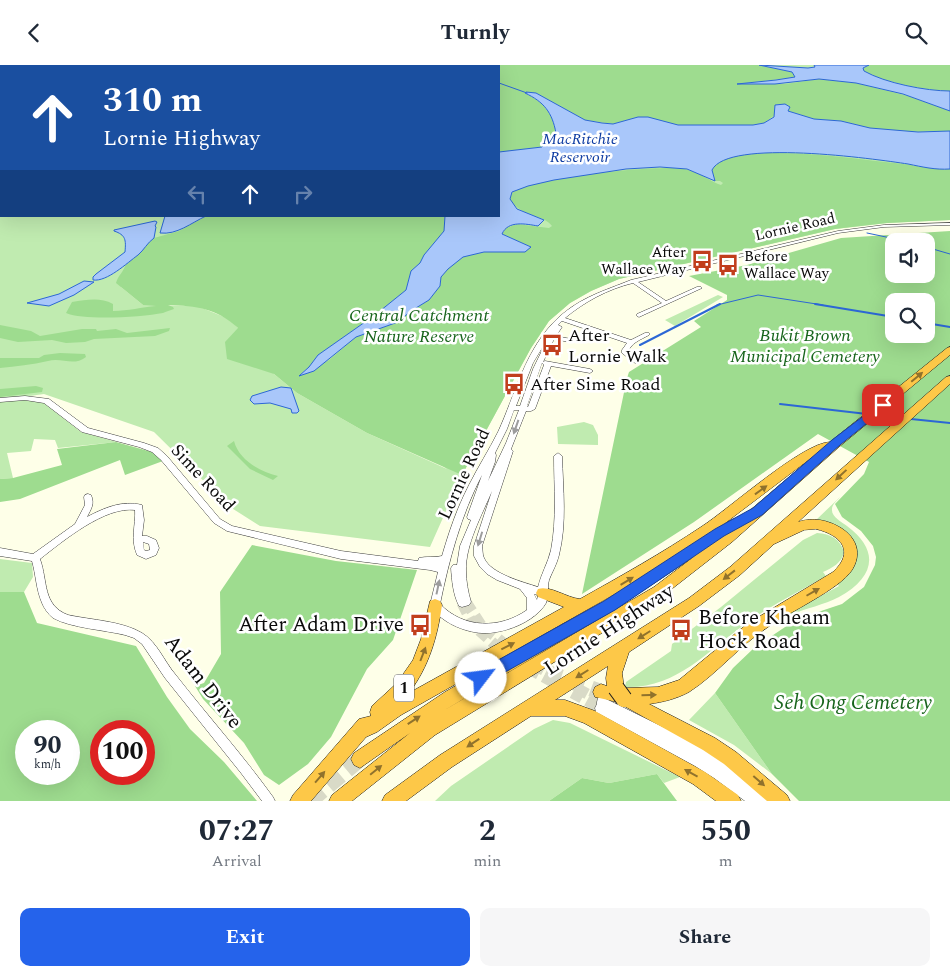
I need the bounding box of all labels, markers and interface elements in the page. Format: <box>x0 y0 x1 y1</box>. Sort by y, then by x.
text: Turnly <box>441 16 509 49</box>
icon: back <box>20 19 48 47</box>
icon: search <box>902 19 930 47</box>
text: 310 m <box>103 74 202 127</box>
icon: ahead <box>20 85 85 150</box>
text: Lornie Highway <box>103 122 260 155</box>
water label: MacRitchie Reservoir <box>542 127 618 169</box>
icon: left <box>183 180 211 208</box>
icon: ahead <box>236 180 264 208</box>
icon: right <box>289 180 317 208</box>
street label: Lornie Road <box>753 207 837 247</box>
map controls <box>885 233 935 343</box>
button: sound <box>885 233 935 283</box>
place label: After Wallace Way <box>601 241 687 281</box>
place label: Before Wallace Way <box>744 245 830 285</box>
bus stop icon: After Wallace Way <box>689 248 715 274</box>
bus stop icon: Before Wallace Way <box>715 252 741 278</box>
button: search <box>885 293 935 343</box>
park label: Central Catchment Nature Reserve <box>349 302 489 350</box>
place label: After Lornie Walk <box>568 322 667 370</box>
park label: Bukit Brown Municipal Cemetery <box>730 322 880 370</box>
bus stop icon: After Lornie Walk <box>539 332 565 358</box>
bus stop icon: After Sime Road <box>501 371 527 397</box>
place label: After Sime Road <box>530 371 660 398</box>
one-way arrow <box>911 372 924 383</box>
pin <box>862 384 904 426</box>
icon: arrive <box>869 391 897 419</box>
one-way arrow <box>512 420 520 435</box>
street label: Lornie Road <box>431 424 497 524</box>
street label: Sime Road <box>164 438 242 518</box>
one-way arrow <box>835 469 847 481</box>
one-way arrow <box>754 485 768 495</box>
one-way arrow <box>476 531 484 546</box>
one-way arrow <box>723 570 736 581</box>
street label: Lornie Highway <box>537 575 681 684</box>
one-way arrow <box>620 576 633 585</box>
one-way arrow <box>434 580 442 595</box>
one-way arrow <box>806 587 819 596</box>
place label: Before Kheam Hock Road <box>698 602 830 658</box>
place label: After Adam Drive <box>238 609 404 641</box>
bus stop icon: After Adam Drive <box>407 612 433 638</box>
bus stop icon: Before Kheam Hock Road <box>668 617 694 643</box>
street label: Adam Drive <box>156 628 250 736</box>
one-way arrow <box>638 630 651 640</box>
one-way arrow <box>501 642 515 650</box>
one-way arrow <box>419 646 427 661</box>
position arrow <box>454 651 506 703</box>
one-way arrow <box>576 669 589 678</box>
road number: 1 <box>394 675 414 701</box>
park label: Seh Ong Cemetery <box>774 687 932 719</box>
one-way arrow <box>641 691 657 699</box>
one-way arrow <box>407 715 420 724</box>
speed limit sign: 100 <box>90 720 155 785</box>
text: 90 <box>33 727 62 765</box>
one-way arrow <box>466 738 480 748</box>
text: km/h <box>34 755 61 774</box>
one-way arrow <box>369 764 382 775</box>
one-way arrow <box>685 769 698 778</box>
one-way arrow <box>314 771 326 783</box>
one-way arrow <box>753 775 765 787</box>
text: 07:27 <box>199 808 274 854</box>
text: 2 <box>479 808 496 854</box>
text: 550 <box>700 808 751 854</box>
text: Arrival <box>212 849 262 873</box>
text: min <box>473 849 501 873</box>
text: m <box>719 849 733 873</box>
button: Exit <box>20 908 470 966</box>
button: Share <box>480 908 930 966</box>

